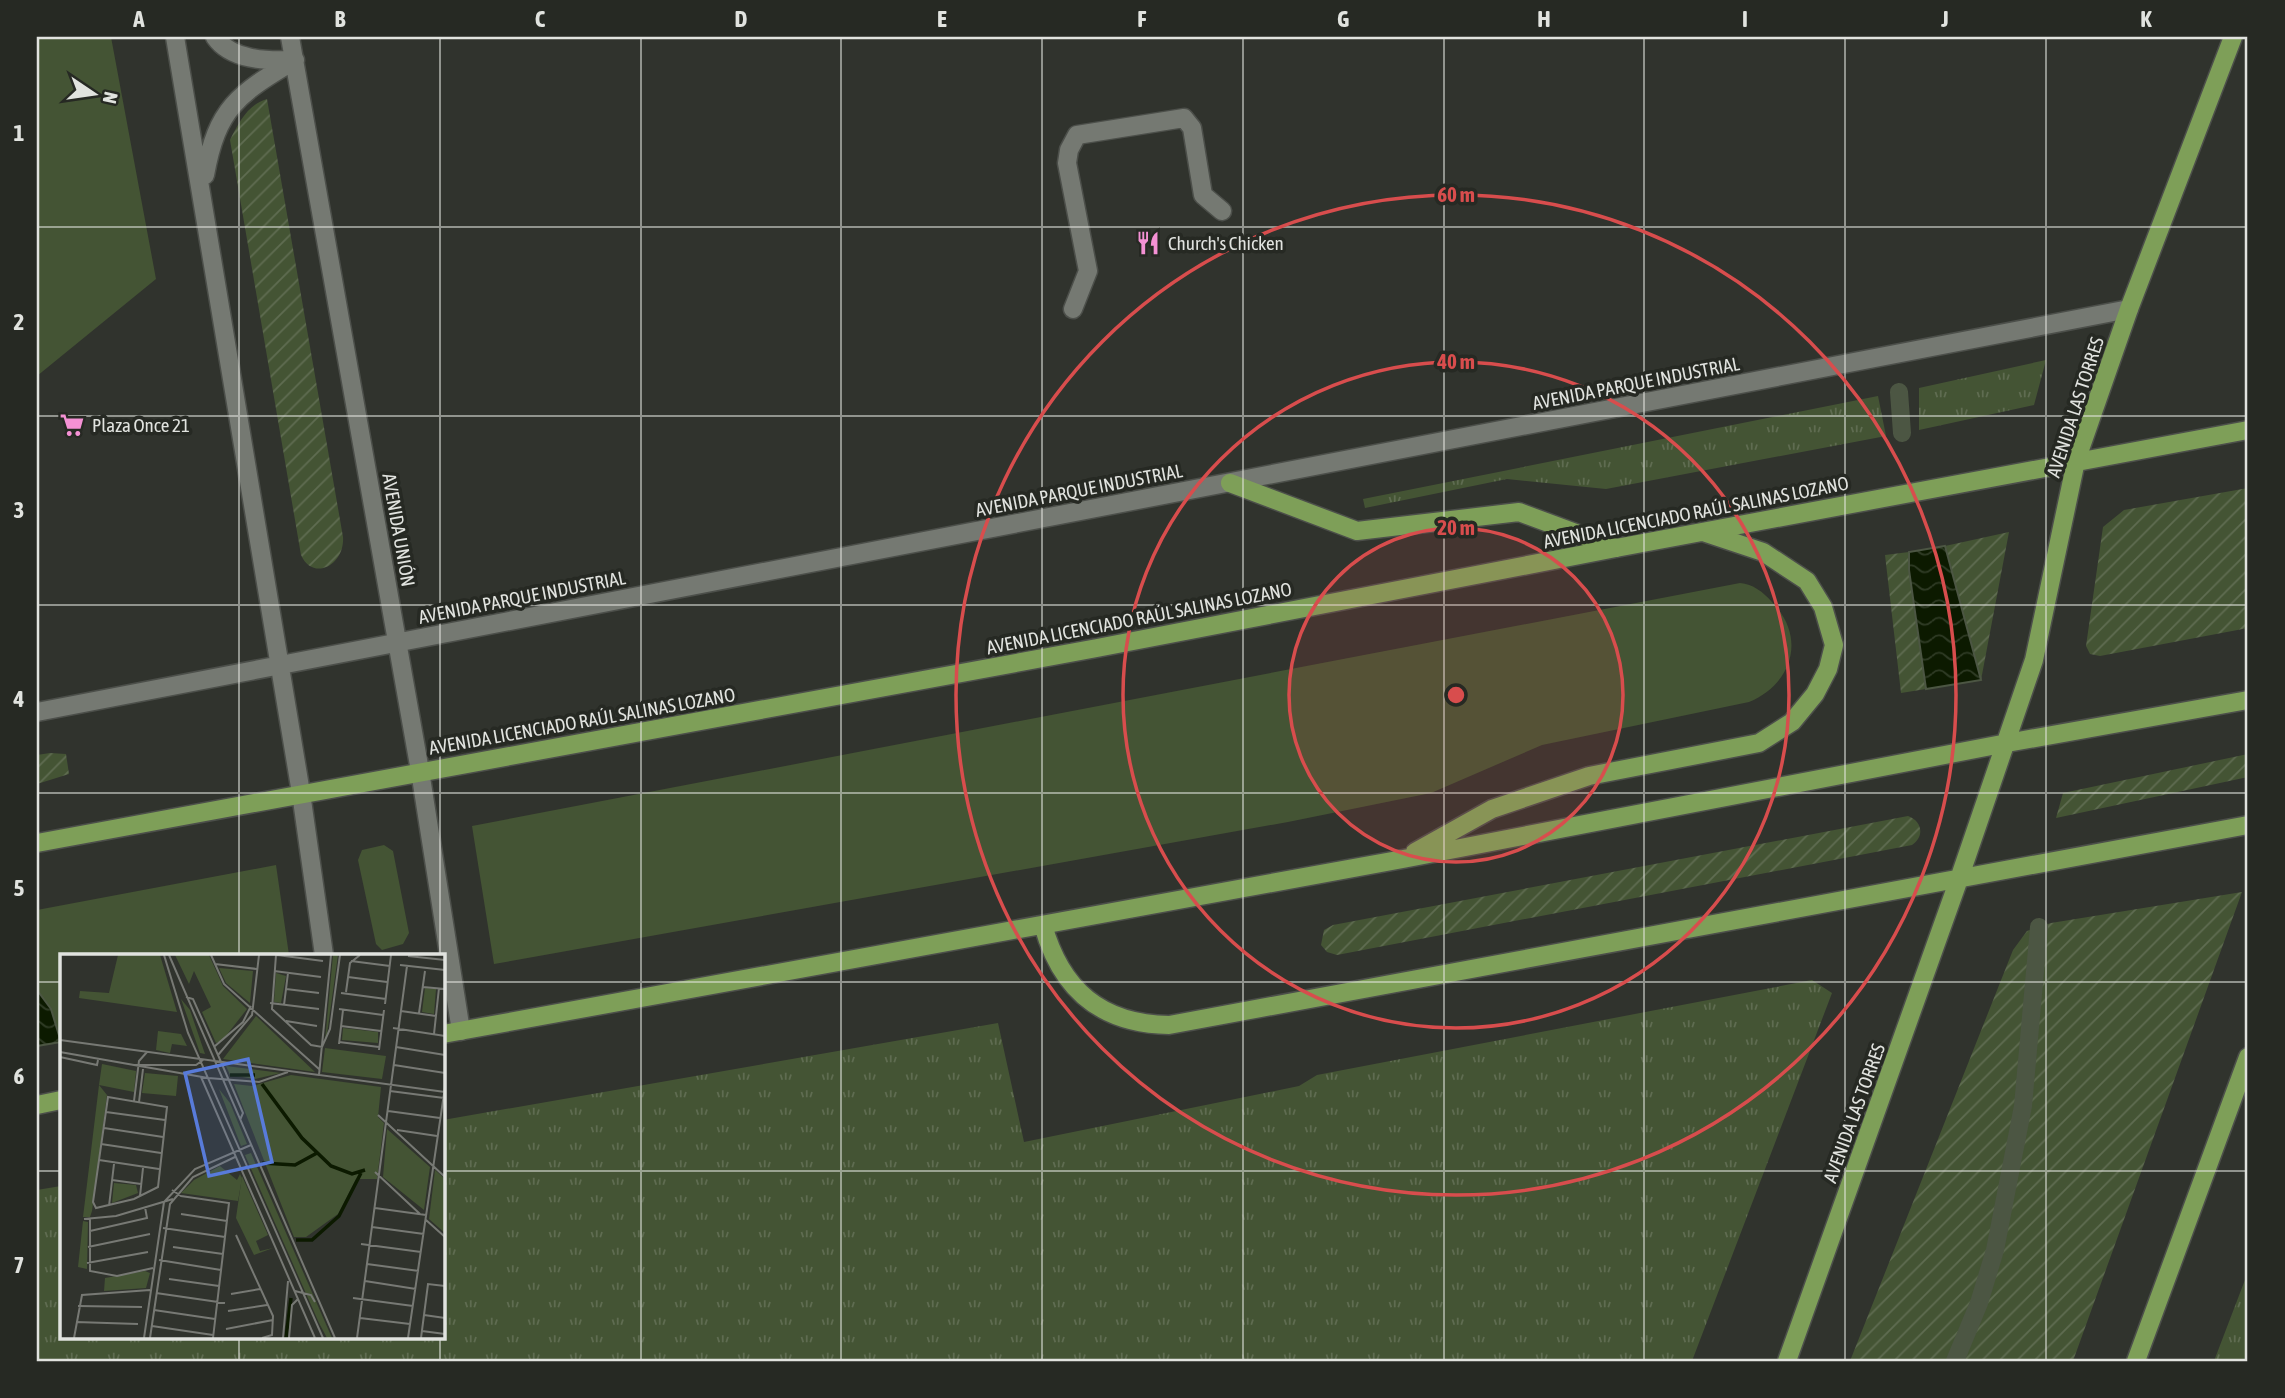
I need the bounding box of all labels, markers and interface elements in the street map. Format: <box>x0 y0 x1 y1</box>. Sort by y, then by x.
text: A <box>132 6 145 32</box>
text: B <box>335 6 346 32</box>
text: C <box>535 6 546 32</box>
text: D <box>735 6 748 32</box>
text: E <box>937 6 947 32</box>
text: F <box>1137 6 1147 32</box>
text: G <box>1337 6 1349 32</box>
text: H <box>1537 6 1551 32</box>
text: I <box>1742 6 1748 32</box>
text: J <box>1940 6 1949 32</box>
text: K <box>2140 6 2152 32</box>
north arrow <box>60 60 130 130</box>
text: N <box>99 90 123 106</box>
text: 1 <box>14 120 25 146</box>
text: 60 m <box>1437 182 1475 206</box>
restaurant icon: Church's Chicken <box>1134 229 1162 257</box>
place label: Church's Chicken <box>1168 232 1284 254</box>
text: 2 <box>14 309 24 335</box>
street label: AVENIDA LAS TORRES <box>2042 334 2108 480</box>
text: 40 m <box>1436 349 1475 373</box>
street label: AVENIDA PARQUE INDUSTRIAL <box>1531 352 1742 414</box>
supermarket icon: Plaza Once 21 <box>58 411 86 439</box>
place label: Plaza Once 21 <box>92 414 190 436</box>
street label: AVENIDA PARQUE INDUSTRIAL <box>974 459 1185 521</box>
street label: AVENIDA UNIÓN <box>378 472 420 588</box>
street label: AVENIDA LICENCIADO RAÚL SALINAS LOZANO <box>1542 472 1850 552</box>
text: 3 <box>14 497 24 523</box>
text: 20 m <box>1437 515 1475 539</box>
street label: AVENIDA PARQUE INDUSTRIAL <box>417 566 628 628</box>
street label: AVENIDA LICENCIADO RAÚL SALINAS LOZANO <box>985 578 1293 658</box>
street label: AVENIDA LICENCIADO RAÚL SALINAS LOZANO <box>427 683 737 759</box>
centre of rings <box>1444 683 1468 707</box>
text: 4 <box>13 686 25 712</box>
text: 5 <box>14 875 25 901</box>
inset map <box>60 954 444 1338</box>
street label: AVENIDA LAS TORRES <box>1819 1040 1889 1186</box>
text: 6 <box>14 1063 25 1089</box>
text: 7 <box>14 1252 24 1278</box>

